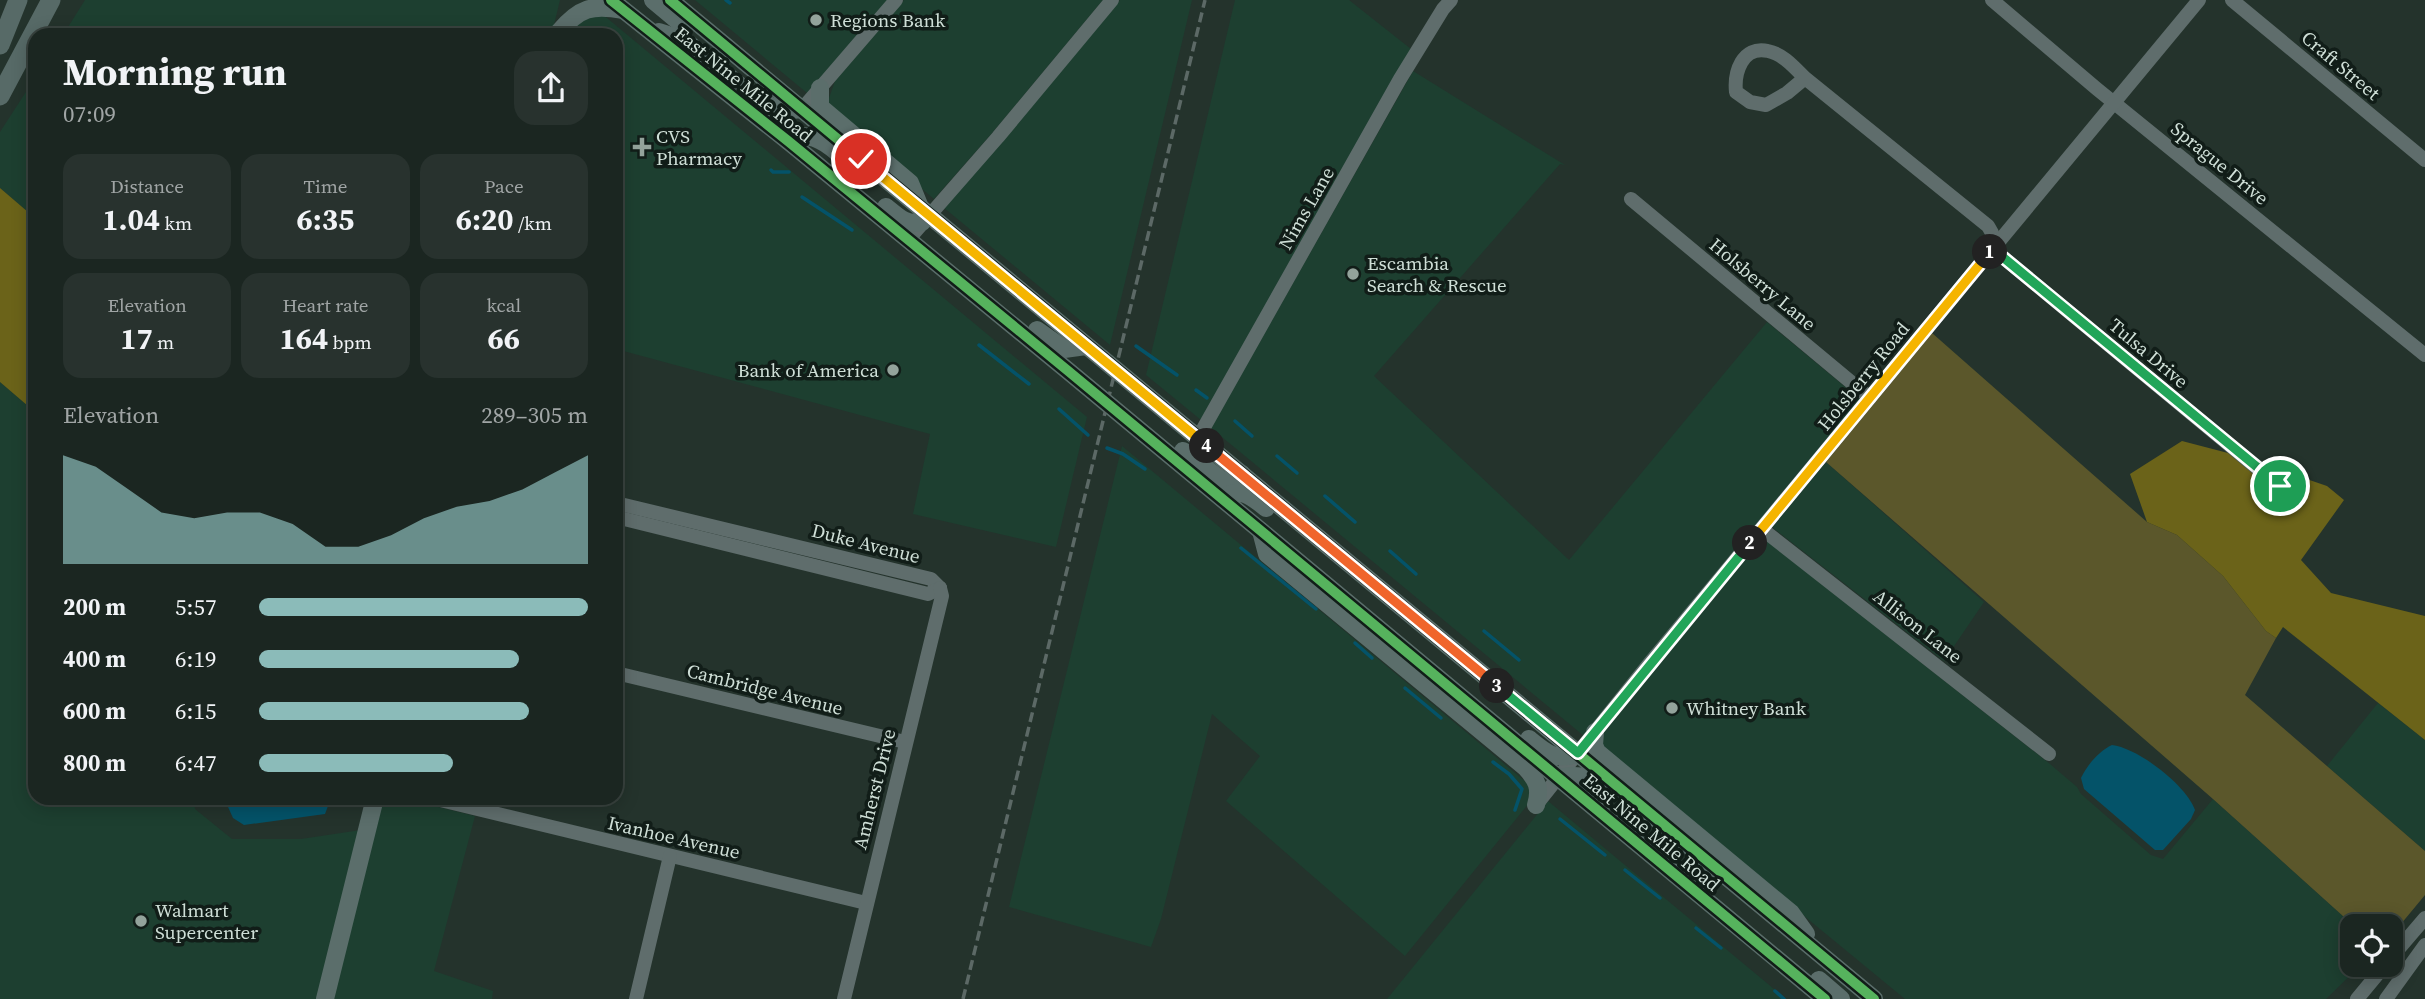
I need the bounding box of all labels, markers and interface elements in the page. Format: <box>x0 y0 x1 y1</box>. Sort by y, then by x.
place label: Regions Bank <box>830 7 946 33</box>
marker: Regions Bank <box>808 12 824 28</box>
street label: East Nine Mile Road <box>669 20 819 148</box>
street label: Craft Street <box>2296 24 2386 106</box>
text: Morning run <box>63 46 287 98</box>
button: share <box>514 51 588 125</box>
text: 07:09 <box>63 98 116 130</box>
street label: Sprague Drive <box>2166 116 2274 210</box>
place label: CVS Pharmacy <box>656 123 742 171</box>
pin <box>831 129 891 189</box>
marker: CVS Pharmacy <box>634 139 650 155</box>
icon: check <box>842 140 880 178</box>
street label: Nims Lane <box>1272 162 1340 254</box>
text: Distance <box>110 173 184 199</box>
text: Time <box>304 173 347 199</box>
text: Pace <box>484 173 524 199</box>
text: 1.04 <box>102 199 160 240</box>
text: 6:35 <box>297 199 354 240</box>
text: 6:20 <box>456 199 514 240</box>
text: km <box>160 210 192 236</box>
text: /km <box>514 210 552 236</box>
street label: Holsberry Lane <box>1704 232 1822 336</box>
pin: 1 <box>1972 234 2008 270</box>
text: 1 <box>1984 238 1995 264</box>
place label: Escambia Search & Rescue <box>1367 250 1507 298</box>
marker: Escambia Search & Rescue <box>1345 266 1361 282</box>
text: Elevation <box>107 292 187 318</box>
text: Heart rate <box>282 292 369 318</box>
text: kcal <box>487 292 521 318</box>
street label: Tulsa Drive <box>2104 312 2194 394</box>
street label: Holsberry Road <box>1811 316 1915 436</box>
text: 17 <box>120 318 153 359</box>
text: 164 <box>279 318 328 359</box>
text: 66 <box>488 318 520 359</box>
text: m <box>153 329 174 355</box>
text: bpm <box>328 329 372 355</box>
place label: Bank of America <box>737 357 879 383</box>
marker: Bank of America <box>885 362 901 378</box>
text: Elevation <box>63 399 159 431</box>
text: 289–305 m <box>481 399 588 431</box>
pin: 4 <box>1190 428 1224 464</box>
text: 4 <box>1201 432 1212 458</box>
pin <box>2250 456 2310 516</box>
icon: arrive <box>2261 467 2299 505</box>
street label: Duke Avenue <box>809 517 923 569</box>
pin: 2 <box>1732 526 1768 560</box>
text: 2 <box>1744 529 1755 555</box>
street label: Allison Lane <box>1868 583 1968 669</box>
text: 200 m <box>63 591 126 623</box>
text: 5:57 <box>175 591 216 623</box>
text: 400 m <box>63 643 126 675</box>
text: 6:19 <box>175 643 216 675</box>
street label: Cambridge Avenue <box>684 657 846 721</box>
pin: 3 <box>1480 668 1514 704</box>
text: 3 <box>1491 672 1502 698</box>
text: 600 m <box>63 695 126 727</box>
text: 6:15 <box>175 695 216 727</box>
place label: Whitney Bank <box>1686 695 1807 721</box>
marker: Whitney Bank <box>1664 700 1680 716</box>
street label: Amherst Drive <box>846 726 902 852</box>
text: 800 m <box>63 747 126 779</box>
text: 6:47 <box>175 747 216 779</box>
street label: East Nine Mile Road <box>1578 767 1726 897</box>
street label: Ivanhoe Avenue <box>605 809 743 865</box>
place label: Walmart Supercenter <box>155 897 258 945</box>
marker: Walmart Supercenter <box>133 913 149 929</box>
map controls <box>2340 914 2403 977</box>
button: locate <box>2340 914 2403 977</box>

